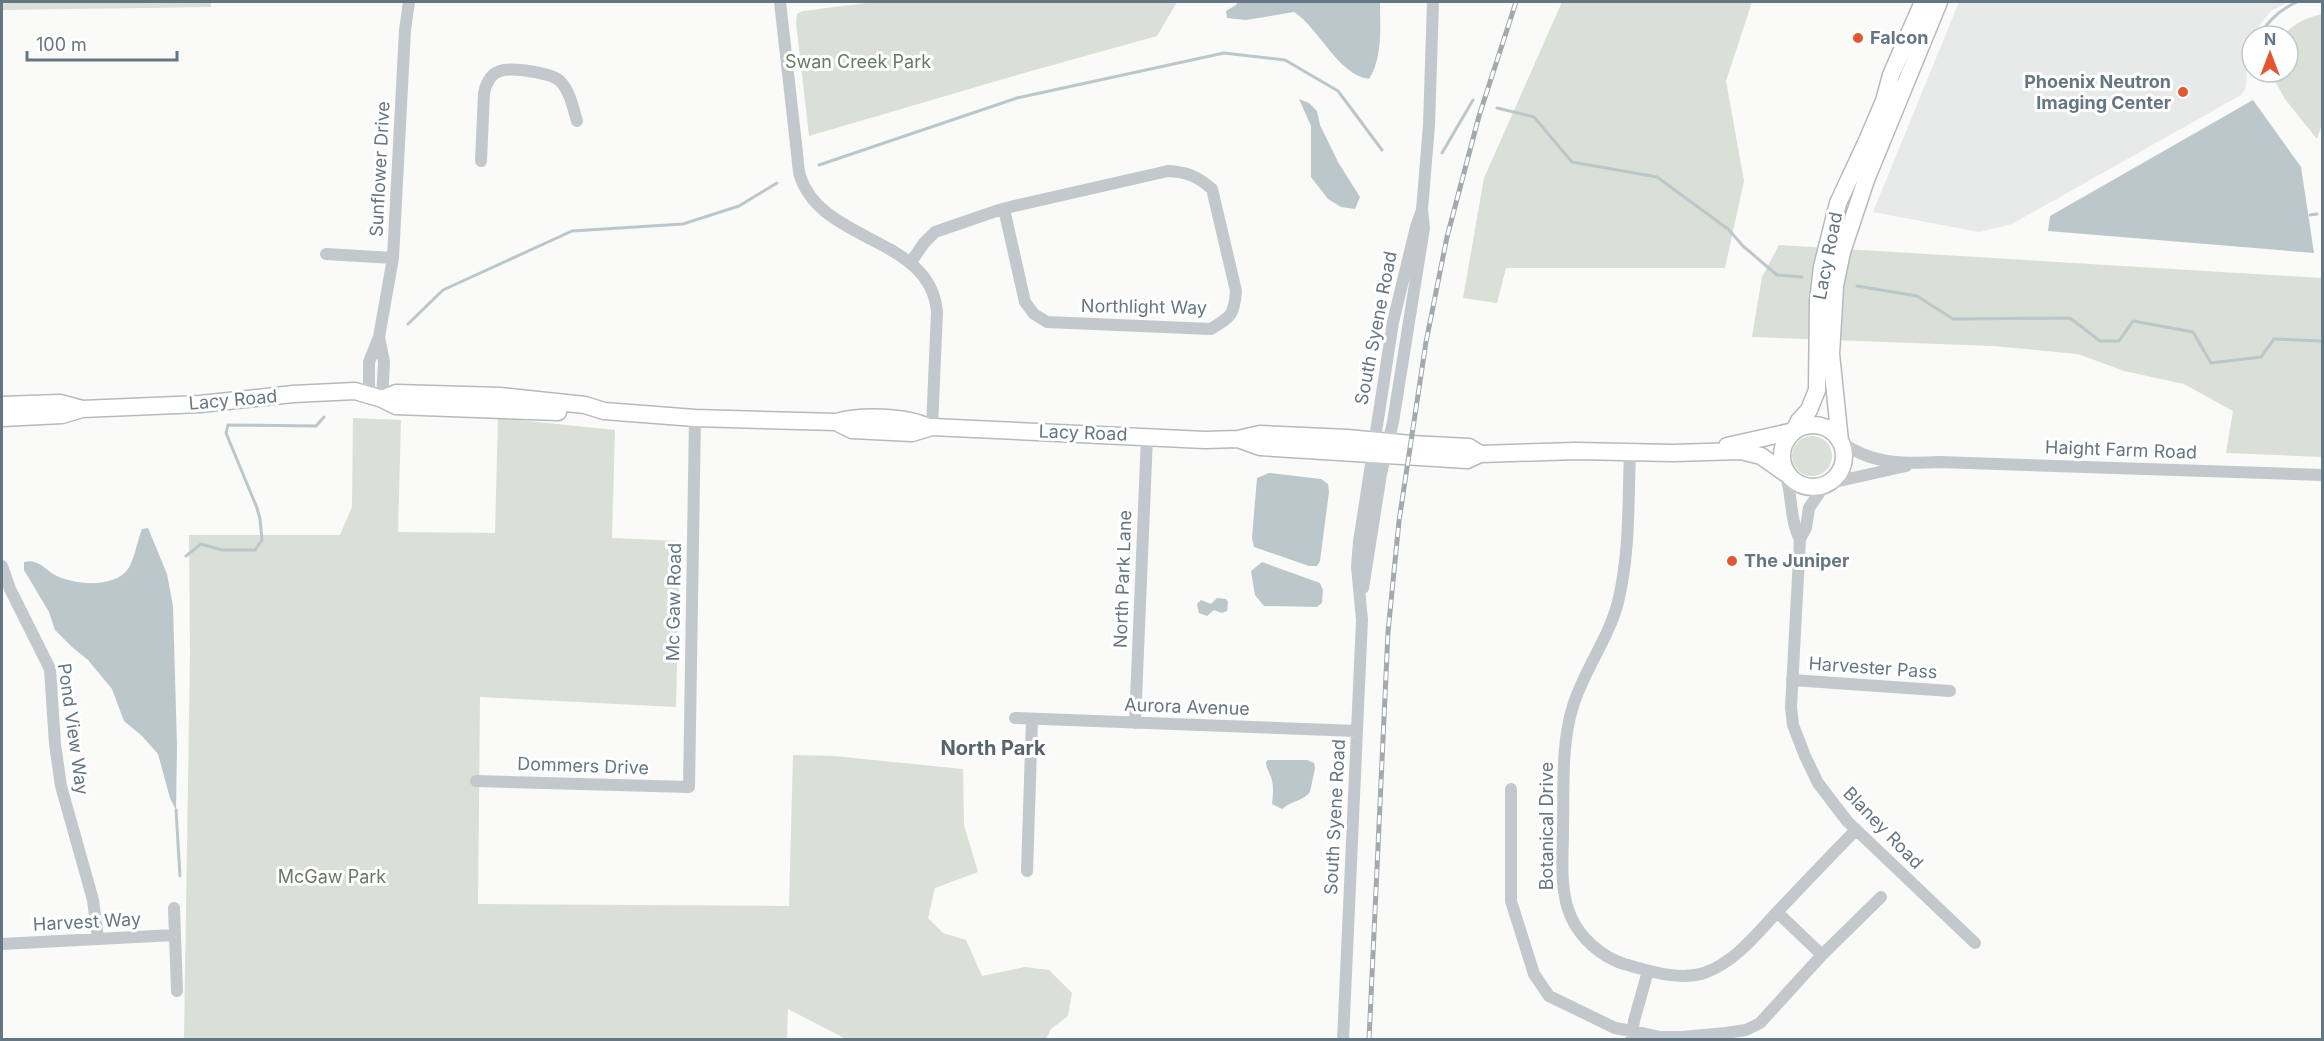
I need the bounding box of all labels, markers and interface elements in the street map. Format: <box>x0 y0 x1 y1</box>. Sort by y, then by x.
scale bar <box>27 24 177 62</box>
north arrow <box>2240 24 2300 84</box>
place label: Falcon <box>1870 27 1928 48</box>
text: N <box>2264 29 2276 49</box>
marker: Falcon <box>1851 31 1865 45</box>
text: 100 m <box>36 34 87 55</box>
park label: Swan Creek Park <box>785 51 931 72</box>
place label: Phoenix Neutron Imaging Center <box>2024 71 2171 113</box>
marker: Phoenix Neutron Imaging Center <box>2176 85 2190 99</box>
street label: Sunflower Drive <box>365 101 394 237</box>
street label: Lacy Road <box>1809 210 1846 302</box>
street label: South Syene Road <box>1350 249 1401 406</box>
street label: Northlight Way <box>1081 295 1207 318</box>
street label: Lacy Road <box>188 385 278 414</box>
street label: Lacy Road <box>1038 420 1128 445</box>
street label: Haight Farm Road <box>2045 436 2197 463</box>
street label: North Park Lane <box>1110 510 1135 648</box>
street label: Mc Gaw Road <box>662 543 685 661</box>
place label: The Juniper <box>1744 550 1849 571</box>
marker: The Juniper <box>1725 554 1739 568</box>
street label: Harvester Pass <box>1808 653 1938 682</box>
street label: Pond View Way <box>54 662 93 796</box>
street label: Aurora Avenue <box>1124 694 1250 719</box>
district label: North Park <box>941 736 1046 760</box>
street label: South Syene Road <box>1320 739 1349 895</box>
street label: Dommers Drive <box>517 753 649 778</box>
street label: Botanical Drive <box>1536 762 1557 890</box>
street label: Blaney Road <box>1839 782 1928 873</box>
park label: McGaw Park <box>278 866 386 887</box>
street label: Harvest Way <box>32 908 141 935</box>

